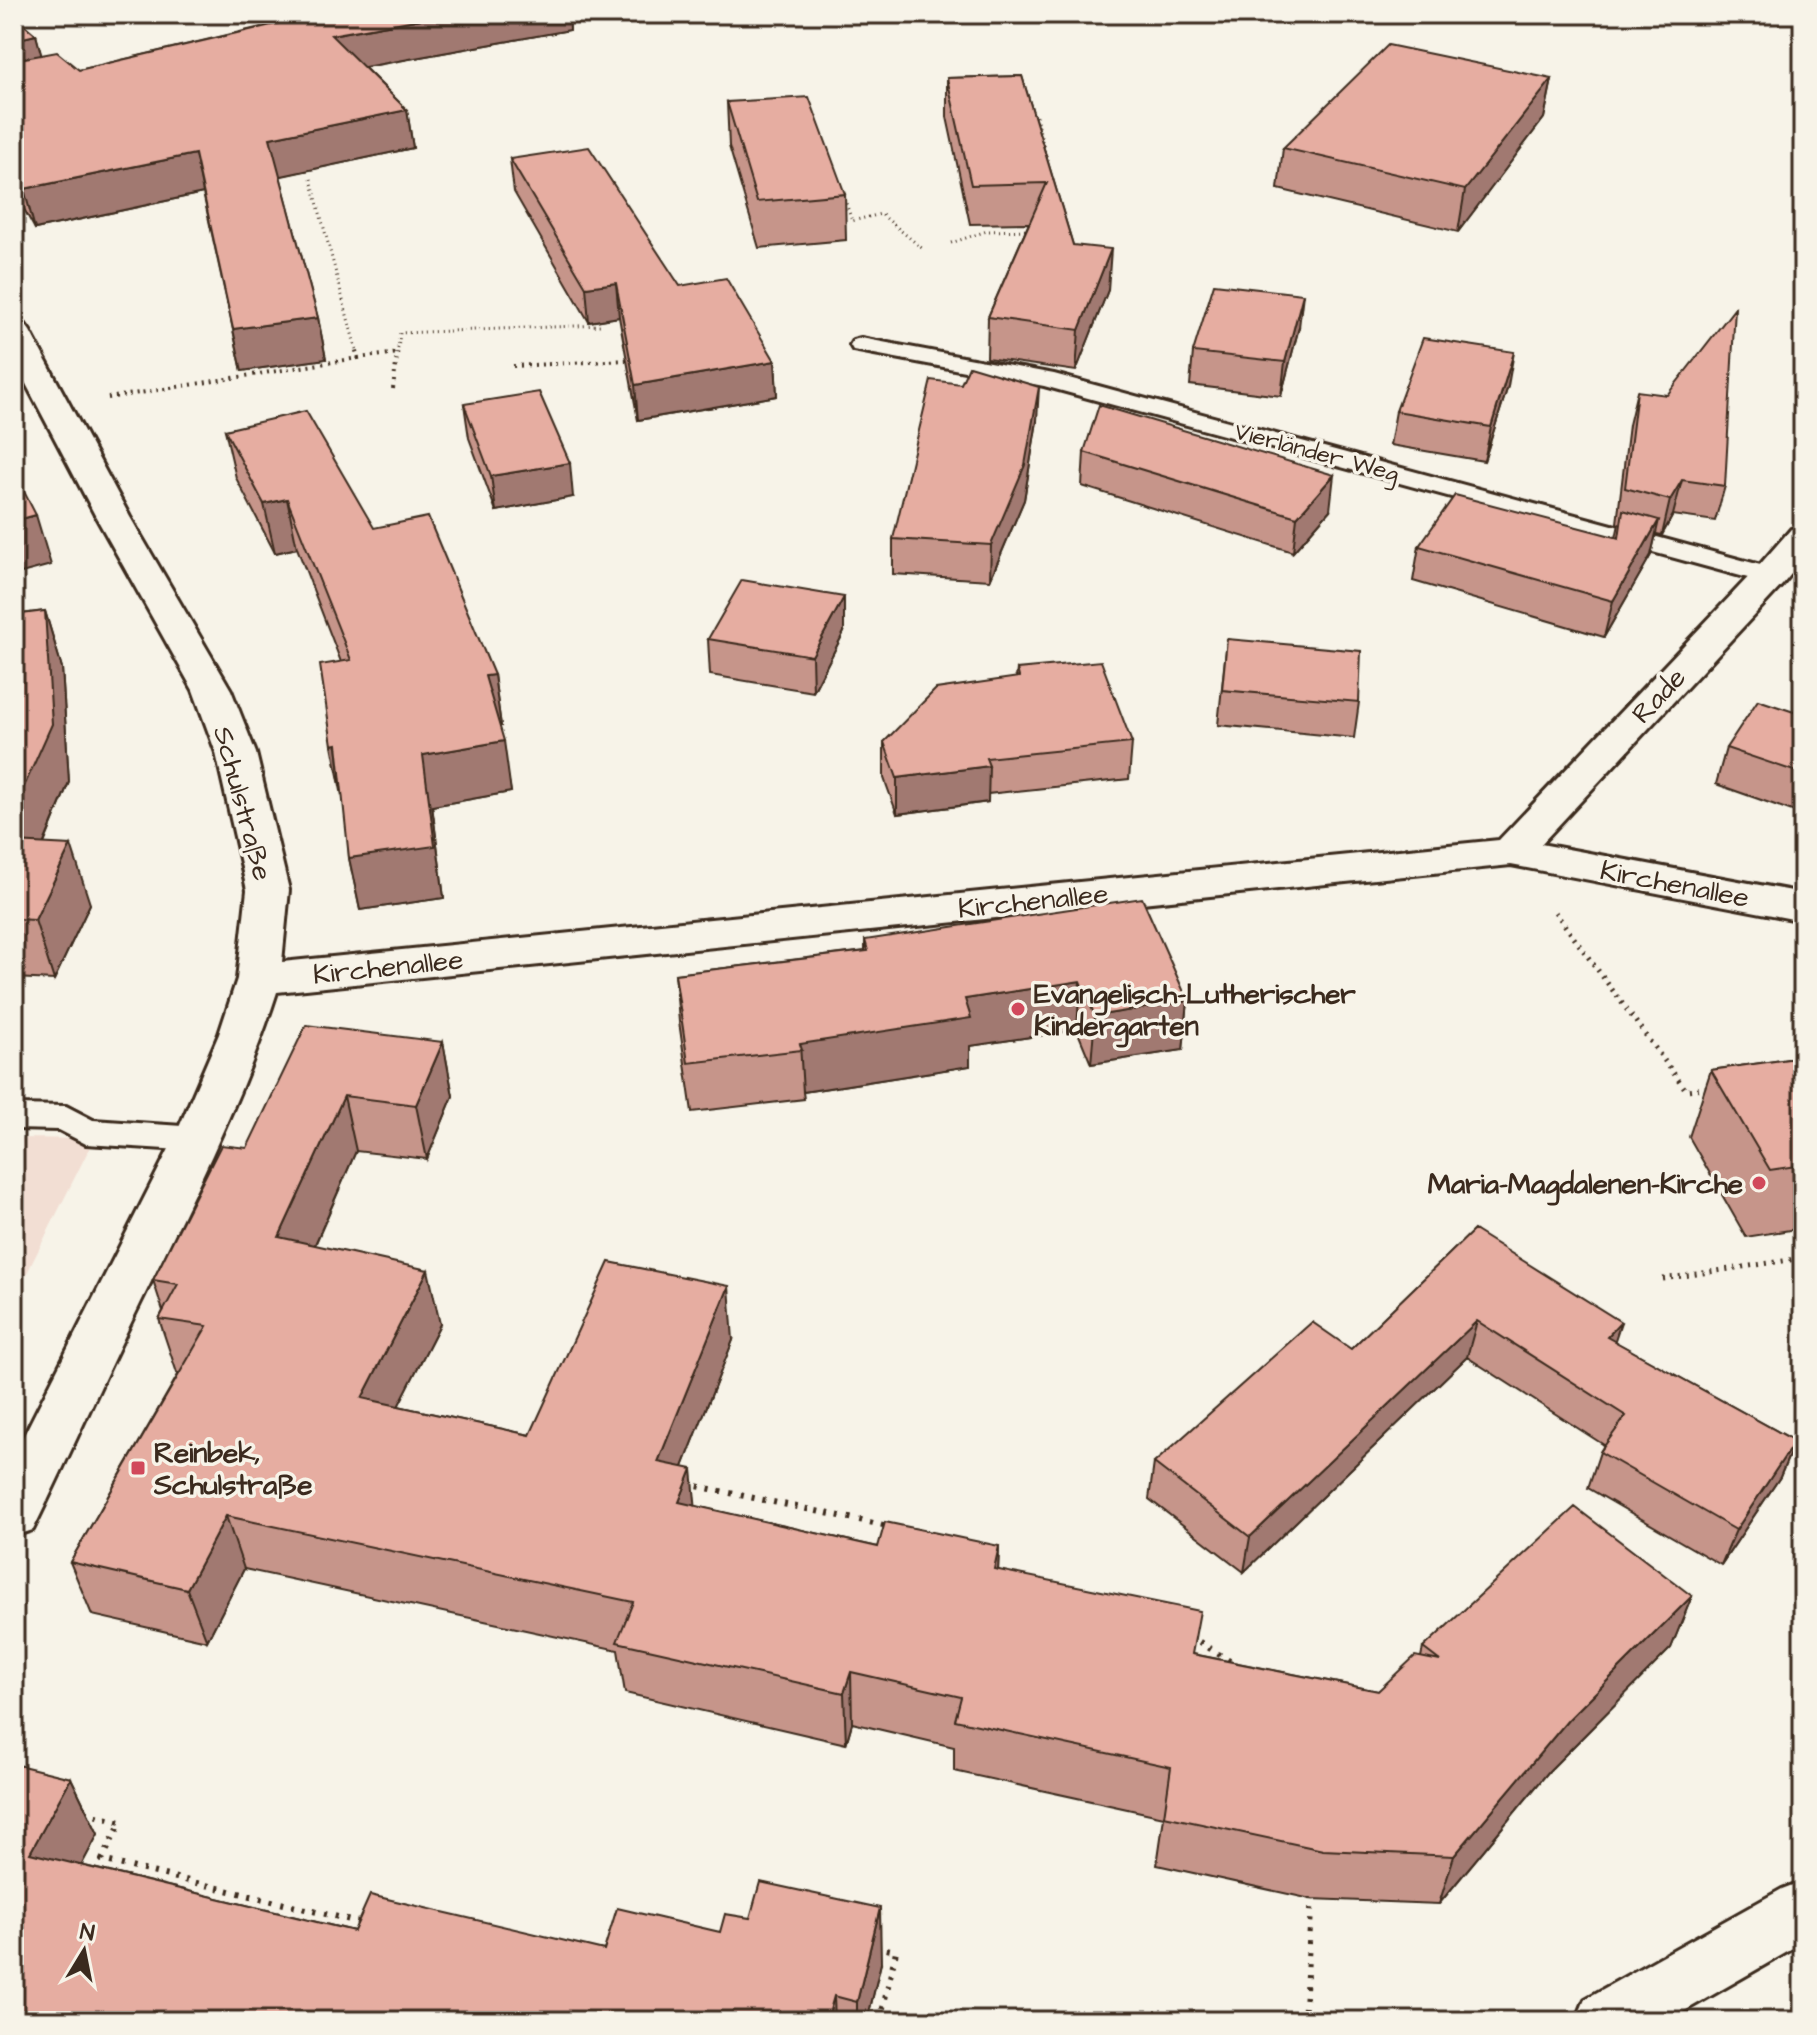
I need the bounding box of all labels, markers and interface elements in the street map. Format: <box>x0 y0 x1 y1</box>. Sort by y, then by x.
street label: Vierländer Weg <box>1230 415 1403 492</box>
street label: Rade <box>1623 659 1695 733</box>
street label: Schulstraße <box>203 722 282 885</box>
street label: Kirchenallee <box>1597 851 1752 918</box>
street label: Kirchenallee <box>956 874 1110 929</box>
street label: Kirchenallee <box>311 940 465 995</box>
place label: Evangelisch-Lutherischer Kindergarten <box>1034 975 1356 1048</box>
marker: Evangelisch-Lutherischer Kindergarten <box>1009 1000 1027 1018</box>
place label: Maria-Magdalenen-Kirche <box>1428 1165 1743 1206</box>
marker: Maria-Magdalenen-Kirche <box>1750 1174 1768 1192</box>
place label: Reinbek, Schulstraße <box>153 1434 312 1505</box>
marker: Reinbek, Schulstraße <box>129 1459 147 1477</box>
north arrow <box>44 1911 124 1991</box>
text: N <box>78 1916 97 1949</box>

